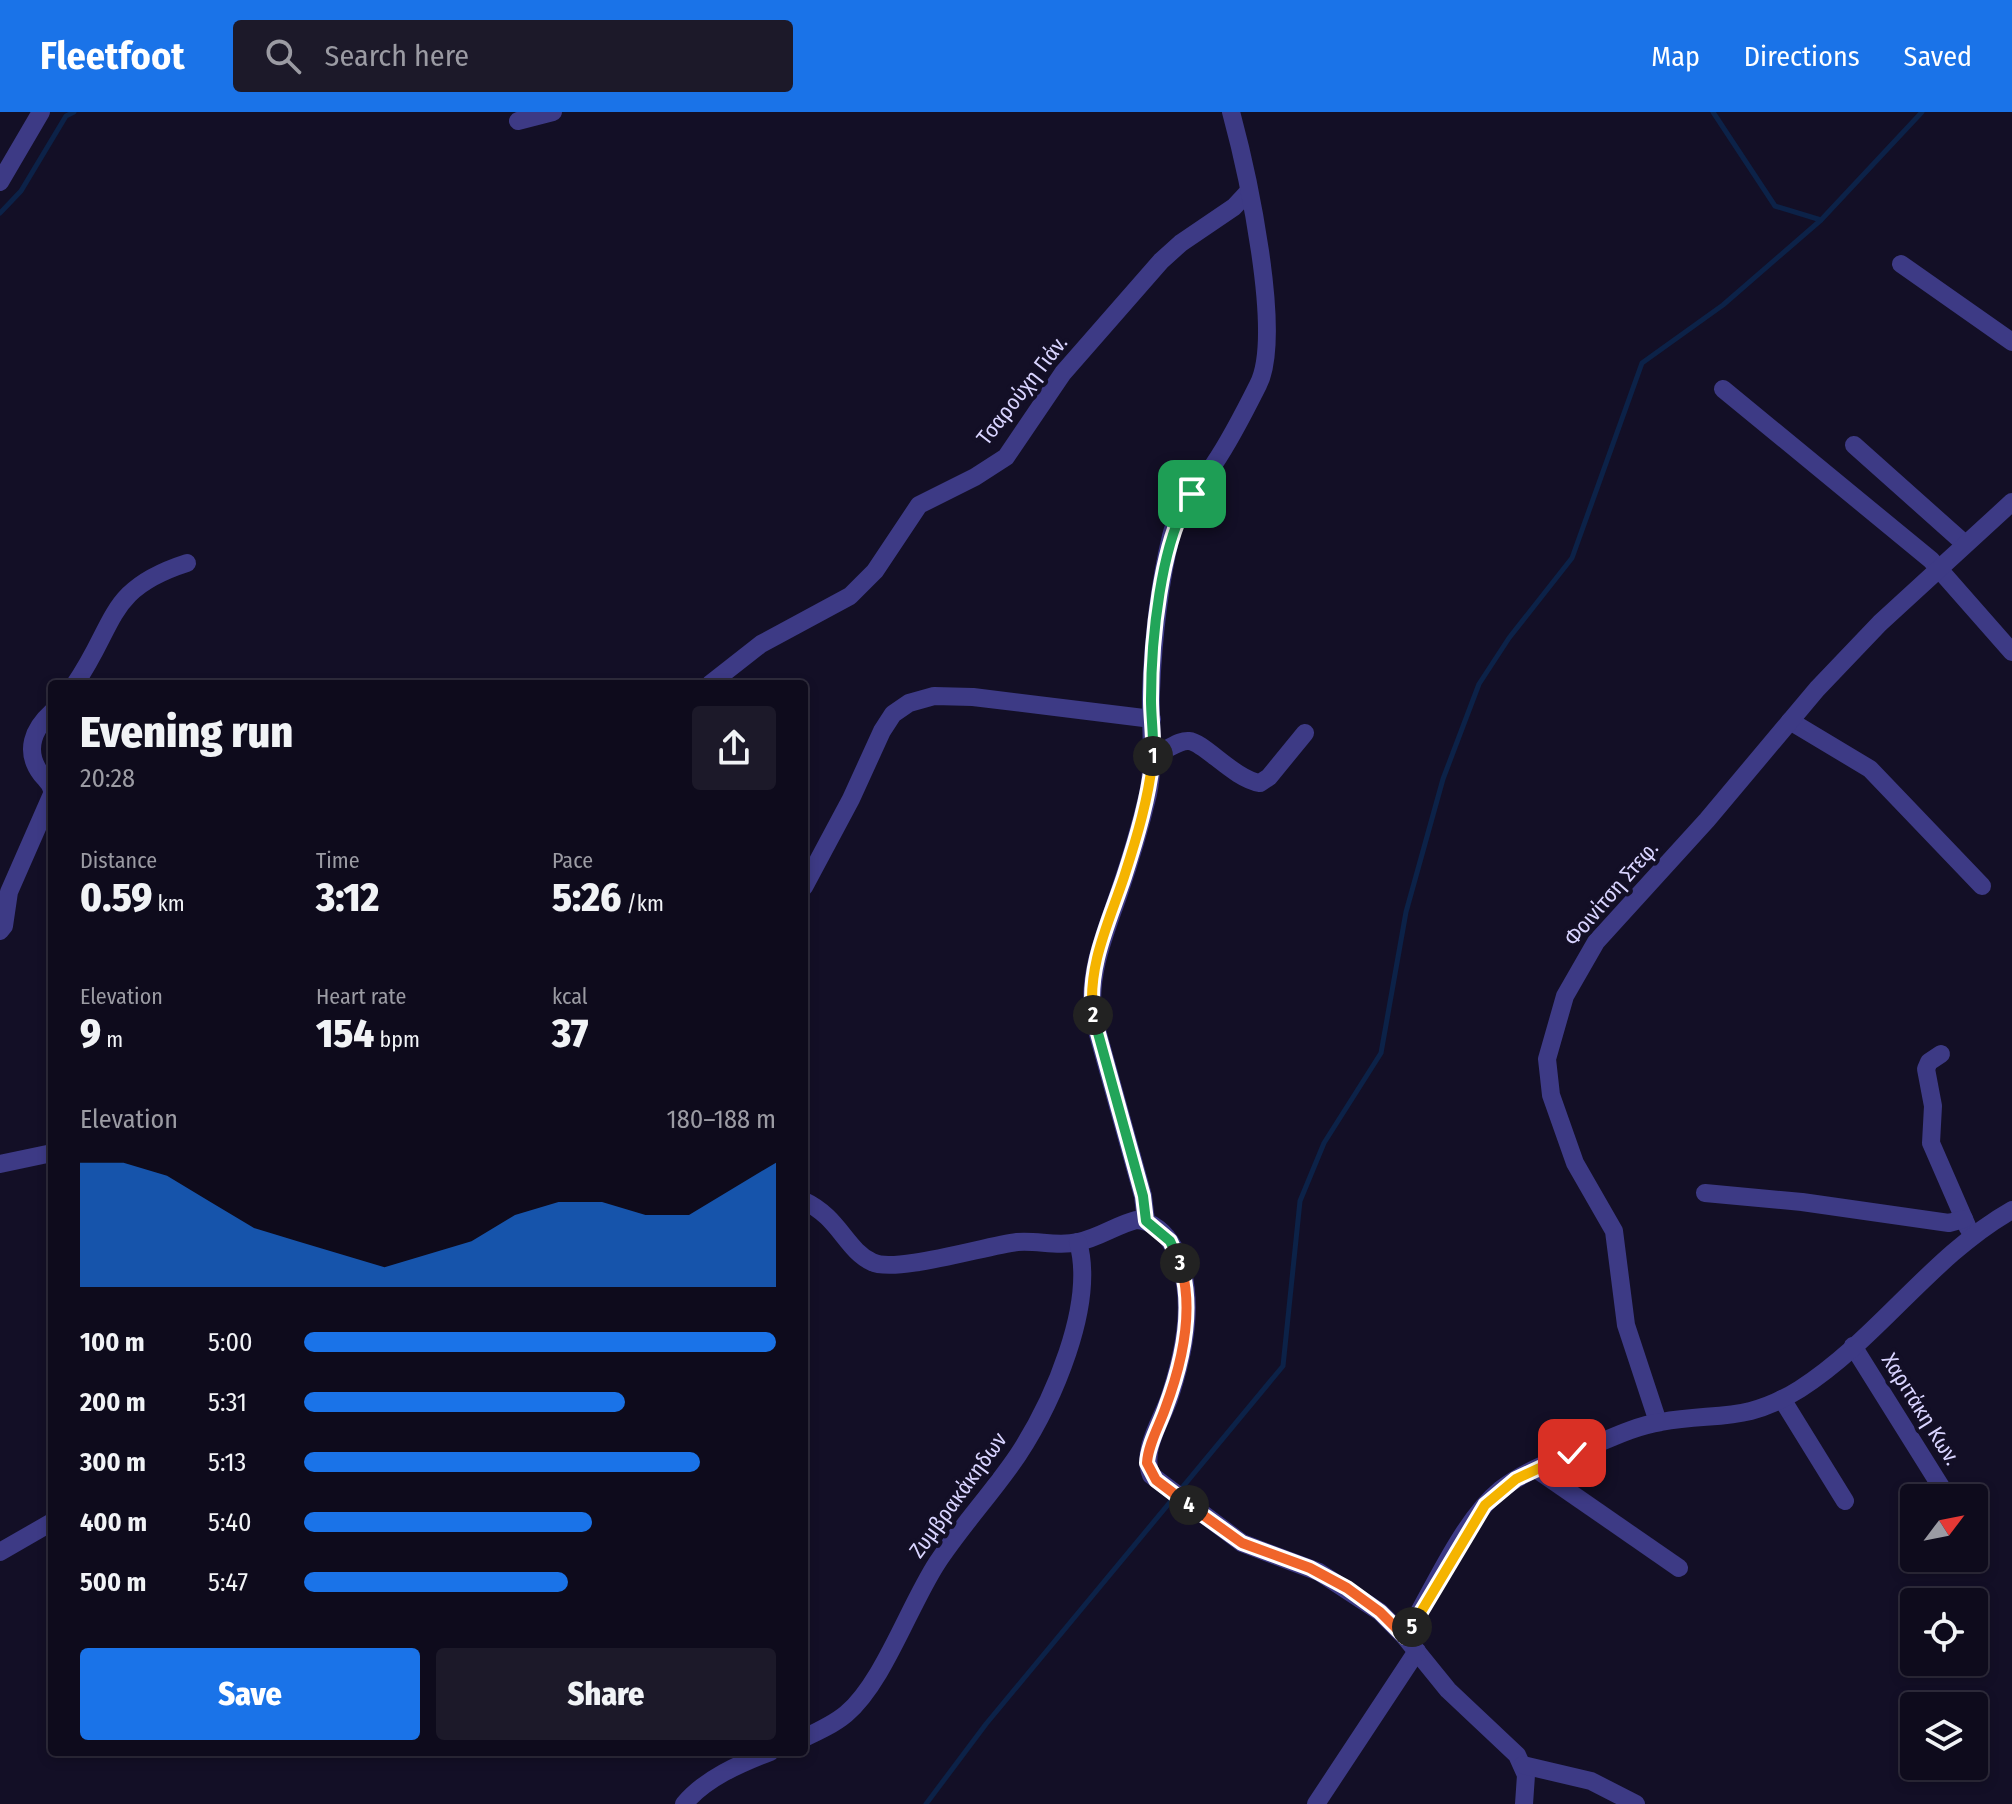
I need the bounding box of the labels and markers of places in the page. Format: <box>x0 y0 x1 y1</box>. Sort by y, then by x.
pin <box>1158 460 1226 528</box>
pin: 1 <box>1133 736 1173 776</box>
pin: 2 <box>1073 995 1113 1035</box>
pin: 3 <box>1160 1243 1200 1283</box>
pin <box>1538 1419 1606 1487</box>
pin: 4 <box>1169 1485 1209 1525</box>
pin: 5 <box>1392 1607 1432 1647</box>

